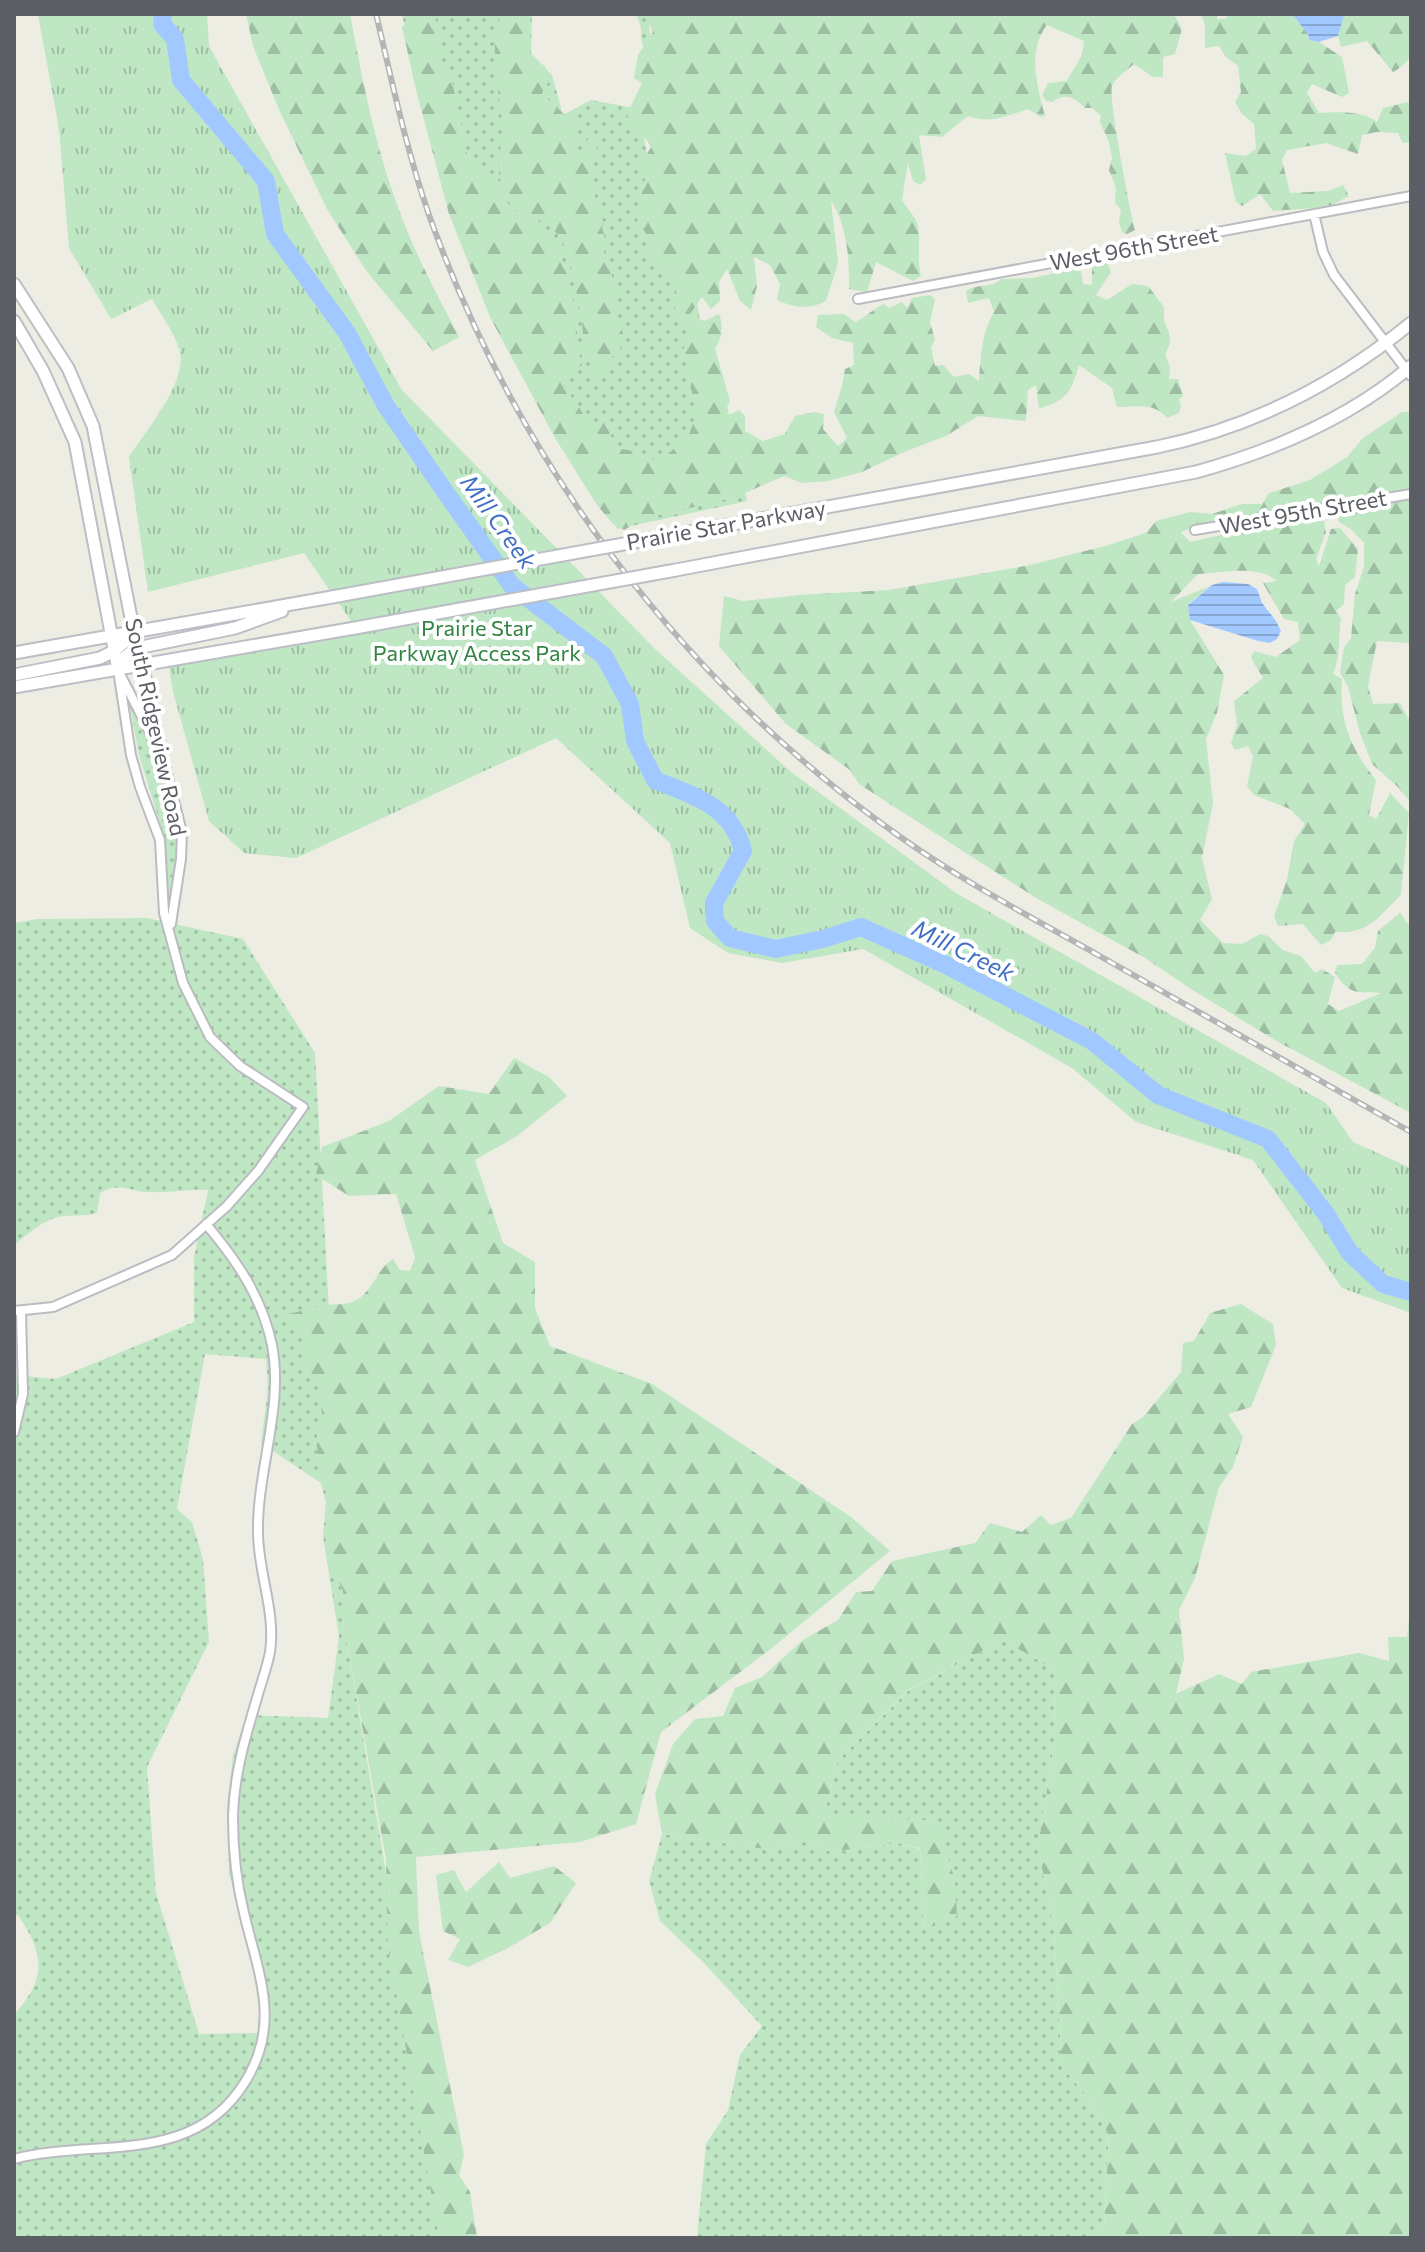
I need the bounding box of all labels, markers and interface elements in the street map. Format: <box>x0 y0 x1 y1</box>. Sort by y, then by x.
street label: West 96th Street <box>1048 219 1220 276</box>
water label: Mill Creek <box>455 468 544 575</box>
street label: West 95th Street <box>1217 483 1389 540</box>
street label: Prairie Star Parkway <box>624 494 828 555</box>
park label: Prairie Star Parkway Access Park <box>373 614 581 666</box>
street label: South Ridgeview Road <box>120 616 193 838</box>
water label: Mill Creek <box>908 913 1020 987</box>

